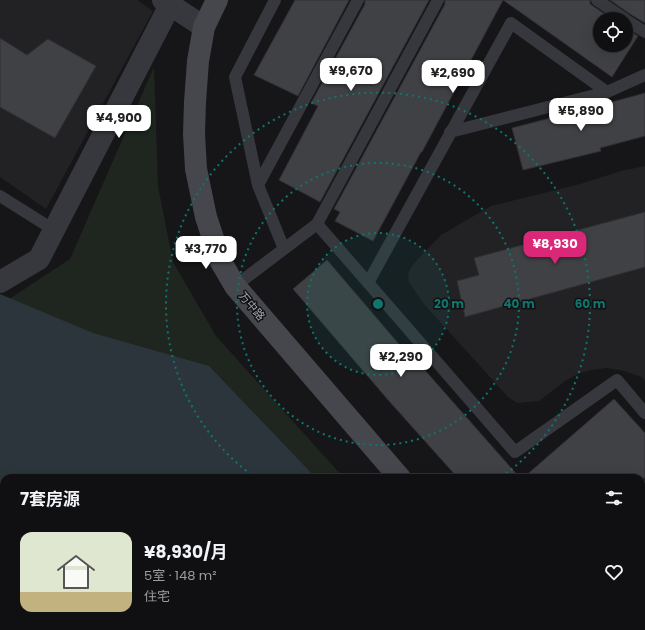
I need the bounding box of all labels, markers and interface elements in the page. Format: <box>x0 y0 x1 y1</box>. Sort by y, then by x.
map controls <box>593 12 633 52</box>
button: locate <box>593 12 633 52</box>
pin: ¥9,670 <box>318 58 384 92</box>
pin: ¥2,690 <box>420 60 486 94</box>
text: ¥9,670 <box>329 61 373 80</box>
text: ¥2,690 <box>431 63 475 82</box>
pin: ¥5,890 <box>548 98 614 132</box>
text: ¥5,890 <box>558 101 604 120</box>
pin: ¥4,900 <box>86 105 152 139</box>
text: ¥4,900 <box>96 108 142 127</box>
pin: ¥8,930 <box>522 231 588 265</box>
text: ¥8,930 <box>532 234 578 253</box>
pin: ¥3,770 <box>173 236 239 270</box>
text: ¥3,770 <box>185 239 227 258</box>
street label: 万中路 <box>235 288 269 324</box>
text: 20 m <box>434 295 464 312</box>
text: 40 m <box>503 295 535 312</box>
text: 60 m <box>575 295 606 312</box>
centre of rings <box>371 297 385 311</box>
pin: ¥2,290 <box>368 344 434 378</box>
text: ¥2,290 <box>379 347 423 366</box>
text: 7套房源 <box>20 487 80 511</box>
icon: filters <box>603 487 625 509</box>
text: ¥8,930/月 <box>144 540 228 564</box>
icon: home <box>52 548 100 596</box>
icon: heart <box>603 561 625 583</box>
text: 5室 · 148 m² <box>144 566 217 585</box>
text: 住宅 <box>144 587 170 606</box>

